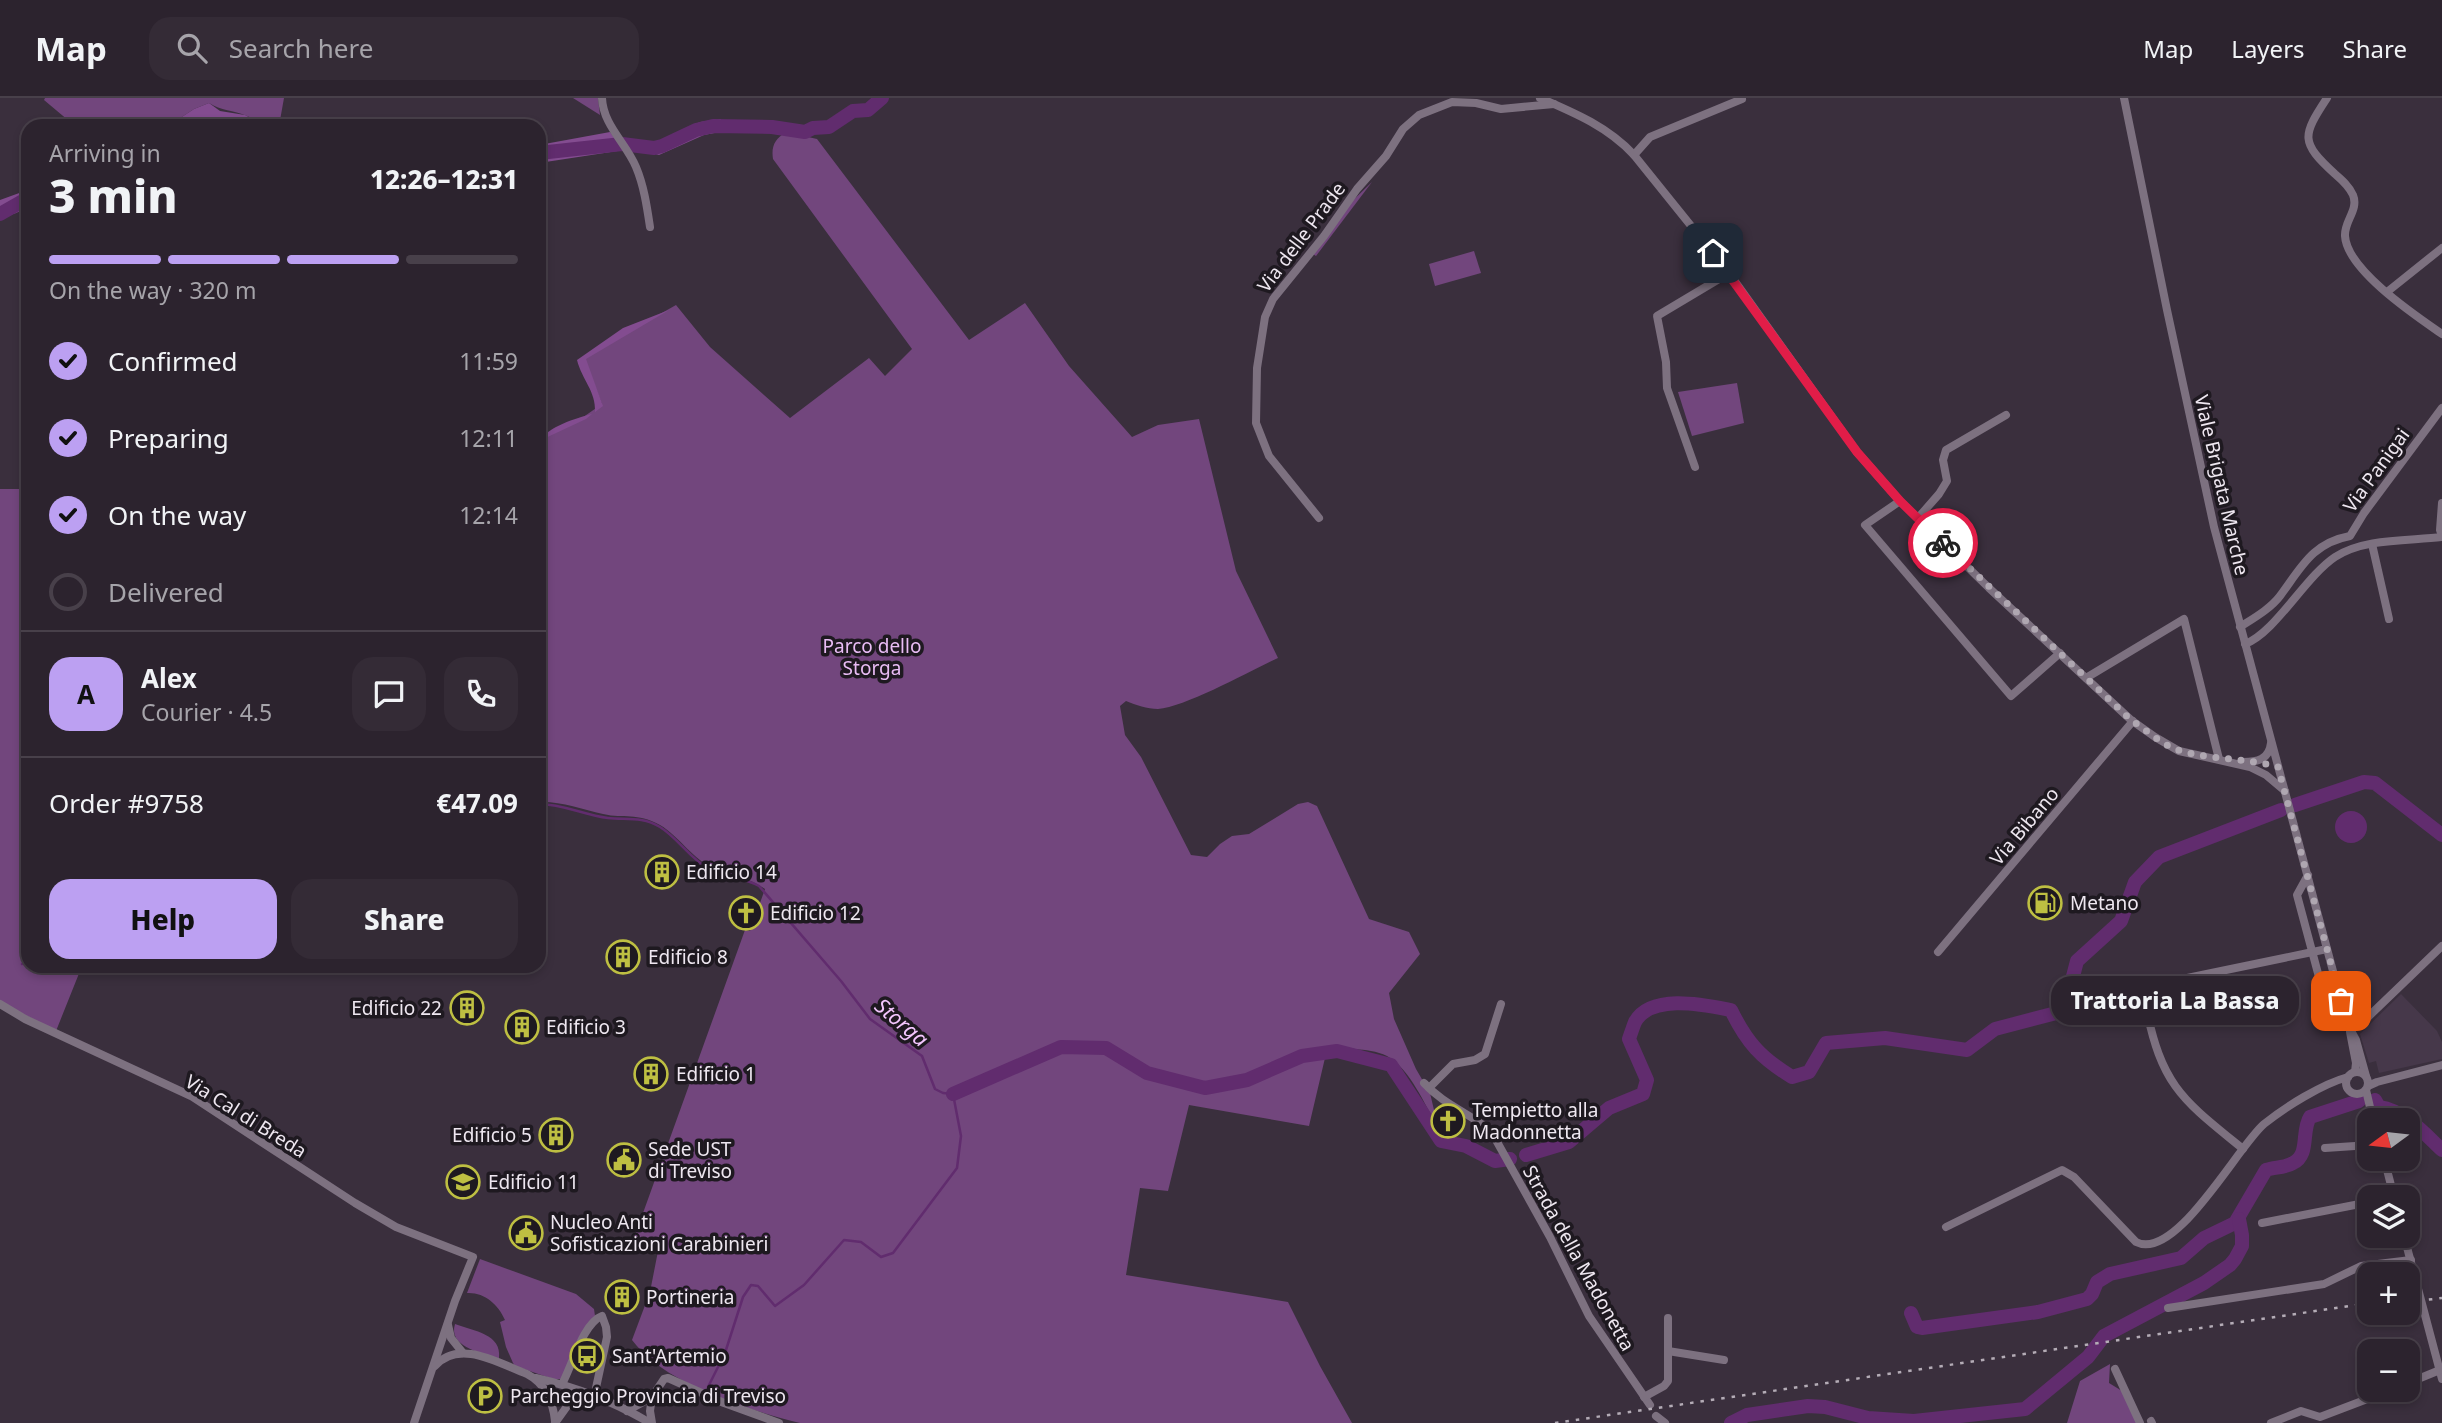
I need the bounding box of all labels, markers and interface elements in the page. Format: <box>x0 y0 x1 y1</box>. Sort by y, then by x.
search box <box>149 17 639 80</box>
text: Map <box>35 26 107 71</box>
icon: search <box>173 29 211 67</box>
text: Search here <box>229 30 373 66</box>
text: Map <box>2143 32 2193 65</box>
text: Layers <box>2231 32 2305 65</box>
text: Share <box>2343 32 2407 65</box>
text: Arriving in <box>49 137 161 169</box>
text: 12:26–12:31 <box>370 161 518 197</box>
text: 3 min <box>49 164 178 226</box>
street label: Via delle Prade <box>1251 177 1351 297</box>
pin <box>1683 223 1743 283</box>
icon: home <box>1694 234 1732 272</box>
text: On the way · 320 m <box>49 274 256 306</box>
icon: check <box>49 342 87 380</box>
text: Confirmed <box>108 343 238 379</box>
text: 11:59 <box>459 345 518 377</box>
street label: Viale Brigata Marche <box>2189 392 2255 578</box>
icon: check <box>49 419 87 457</box>
text: Preparing <box>108 420 229 456</box>
text: 12:11 <box>459 422 518 454</box>
street label: Via Panigai <box>2337 423 2415 517</box>
icon: check <box>49 496 87 534</box>
text: On the way <box>108 497 246 533</box>
text: 12:14 <box>459 499 518 531</box>
courier <box>1908 508 1978 578</box>
icon: bike <box>1924 524 1962 562</box>
text: Delivered <box>108 574 224 610</box>
park label: Parco dello Storga <box>823 633 921 681</box>
button: chat <box>352 657 426 731</box>
button: phone <box>444 657 518 731</box>
text: Alex <box>141 660 197 696</box>
text: A <box>77 676 95 712</box>
text: Courier · 4.5 <box>141 696 272 728</box>
street label: Via Bibano <box>1984 781 2064 871</box>
text: Order #9758 <box>49 785 204 821</box>
text: €47.09 <box>436 785 518 821</box>
building icon: Edificio 14 <box>643 853 681 891</box>
place label: Edificio 14 <box>686 859 777 885</box>
button: Help <box>49 879 277 959</box>
button: Share <box>291 879 518 959</box>
fuel station icon: Metano <box>2026 884 2064 922</box>
place label: Metano <box>2070 890 2139 916</box>
church icon: Edificio 12 <box>727 894 765 932</box>
place label: Edificio 12 <box>770 900 861 926</box>
building icon: Edificio 8 <box>604 938 642 976</box>
place label: Edificio 8 <box>648 944 728 970</box>
pin <box>2311 971 2371 1031</box>
callout: Trattoria La Bassa <box>2050 976 2299 1026</box>
icon: bag <box>2322 982 2360 1020</box>
text: Trattoria La Bassa <box>2070 984 2280 1016</box>
building icon: Edificio 22 <box>448 989 486 1027</box>
water label: Storga <box>869 991 935 1053</box>
place label: Edificio 22 <box>351 995 442 1021</box>
building icon: Edificio 3 <box>503 1008 541 1046</box>
place label: Edificio 3 <box>546 1014 626 1040</box>
building icon: Edificio 1 <box>632 1055 670 1093</box>
place label: Edificio 1 <box>676 1061 756 1087</box>
street label: Via Cal di Breda <box>180 1068 312 1164</box>
place label: Tempietto alla Madonnetta <box>1472 1097 1598 1145</box>
church icon: Tempietto alla Madonnetta <box>1429 1102 1467 1140</box>
north arrow <box>2357 1108 2420 1171</box>
map controls <box>2357 1108 2420 1402</box>
building icon: Edificio 5 <box>537 1116 575 1154</box>
place label: Edificio 5 <box>452 1122 532 1148</box>
place label: Sede UST di Treviso <box>648 1136 732 1184</box>
public building icon: Sede UST di Treviso <box>605 1141 643 1179</box>
street label: Strada della Madonetta <box>1517 1161 1641 1355</box>
school or university icon: Edificio 11 <box>444 1163 482 1201</box>
place label: Edificio 11 <box>488 1169 579 1195</box>
button: layers <box>2357 1185 2420 1248</box>
place label: Nucleo Anti Sofisticazioni Carabinieri <box>550 1209 768 1257</box>
public building icon: Nucleo Anti Sofisticazioni Carabinieri <box>507 1214 545 1252</box>
button: + <box>2357 1262 2420 1325</box>
building icon: Portineria <box>603 1278 641 1316</box>
place label: Portineria <box>646 1284 734 1310</box>
bus stop icon: Sant'Artemio <box>568 1337 606 1375</box>
button: − <box>2357 1339 2420 1402</box>
place label: Sant'Artemio <box>612 1343 727 1369</box>
parking icon: Parcheggio Provincia di Treviso <box>466 1377 504 1415</box>
place label: Parcheggio Provincia di Treviso <box>510 1383 786 1409</box>

